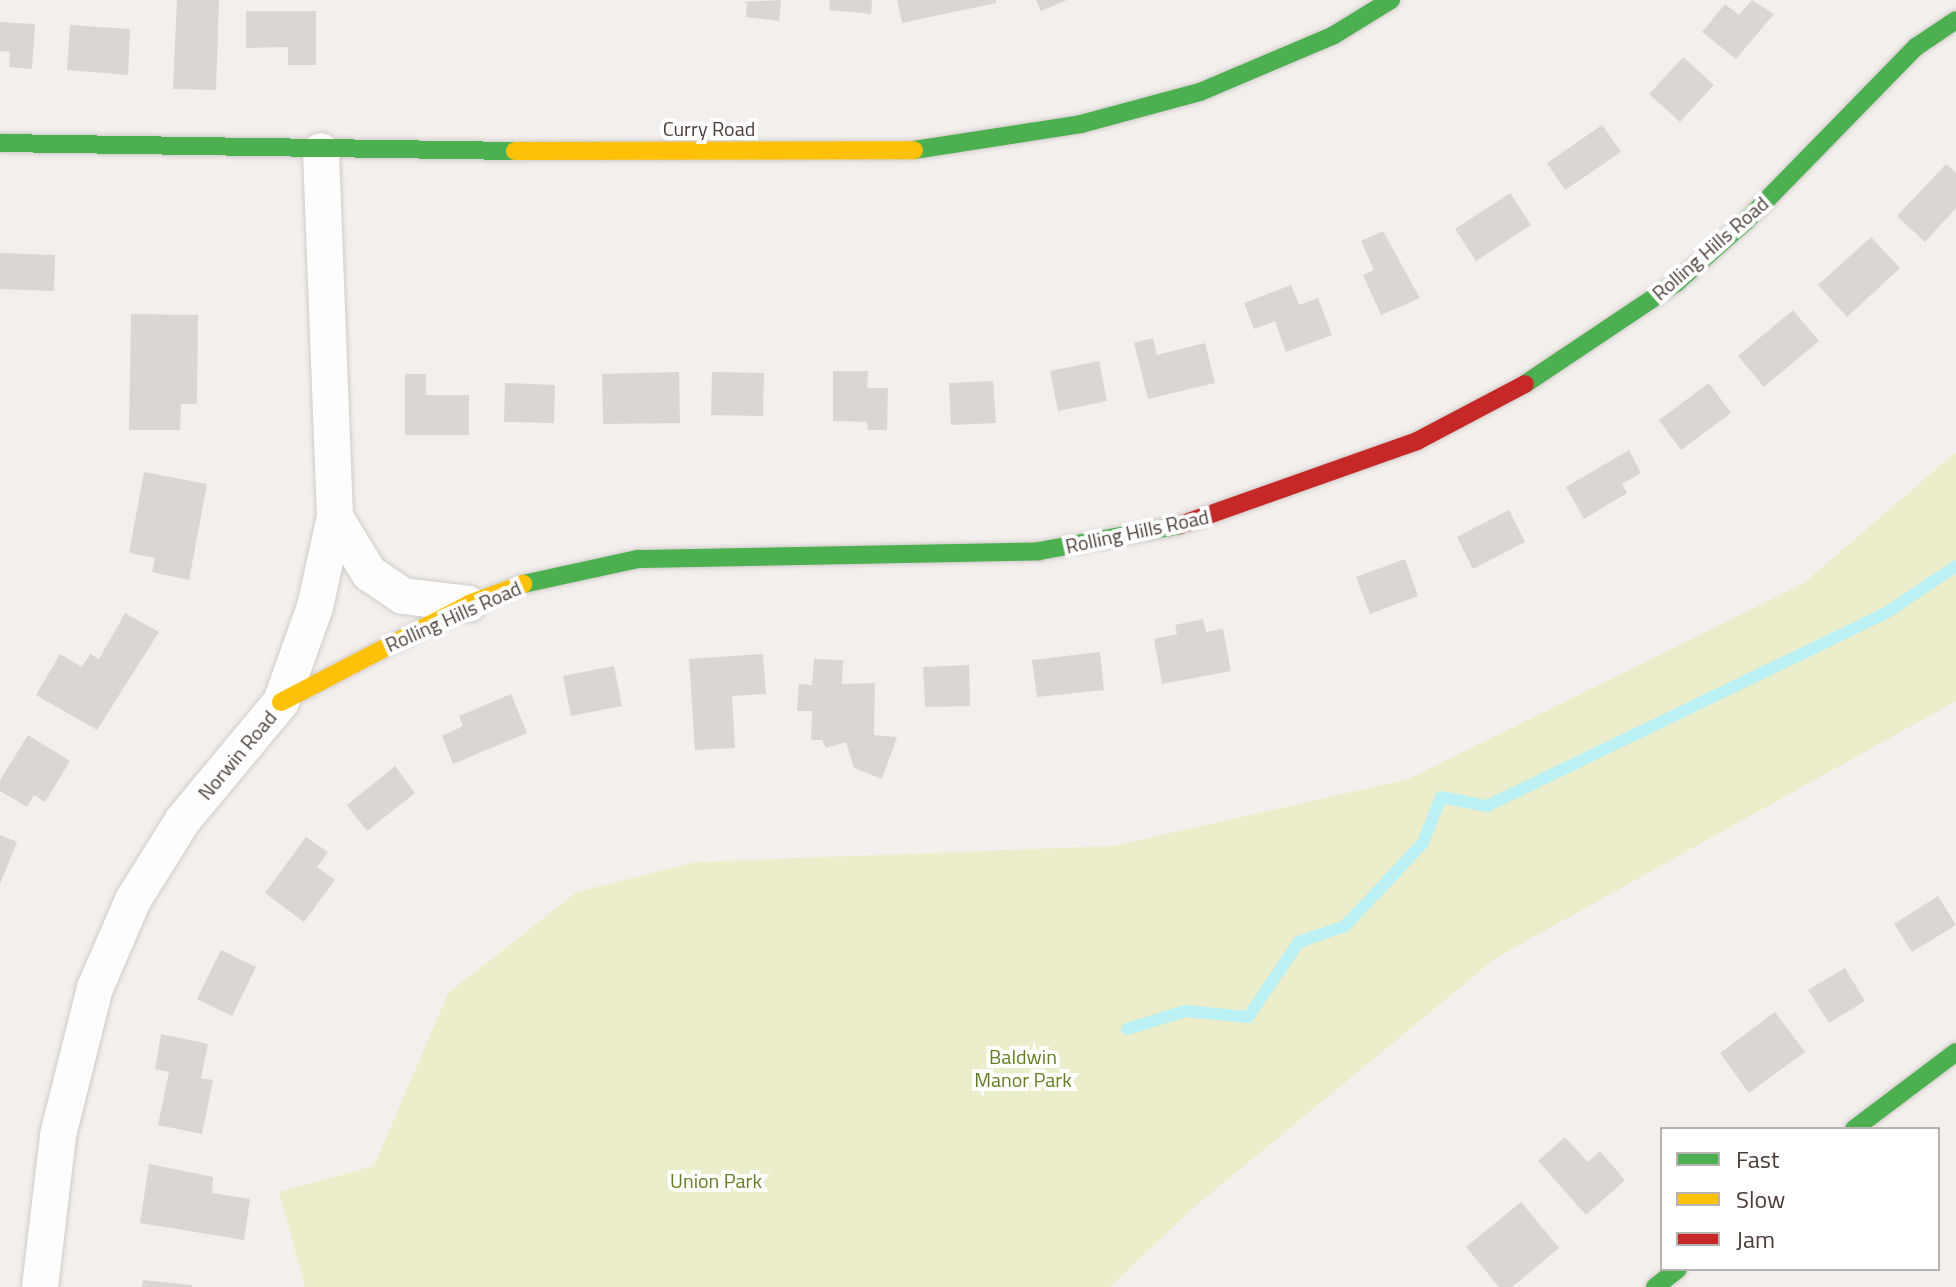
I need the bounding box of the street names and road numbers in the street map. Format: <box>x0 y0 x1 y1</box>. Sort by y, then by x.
street label: Curry Road <box>663 116 755 140</box>
street label: Rolling Hills Road <box>1647 191 1773 305</box>
street label: Rolling Hills Road <box>1063 504 1211 558</box>
street label: Rolling Hills Road <box>381 575 525 657</box>
street label: Norwin Road <box>193 706 281 804</box>

